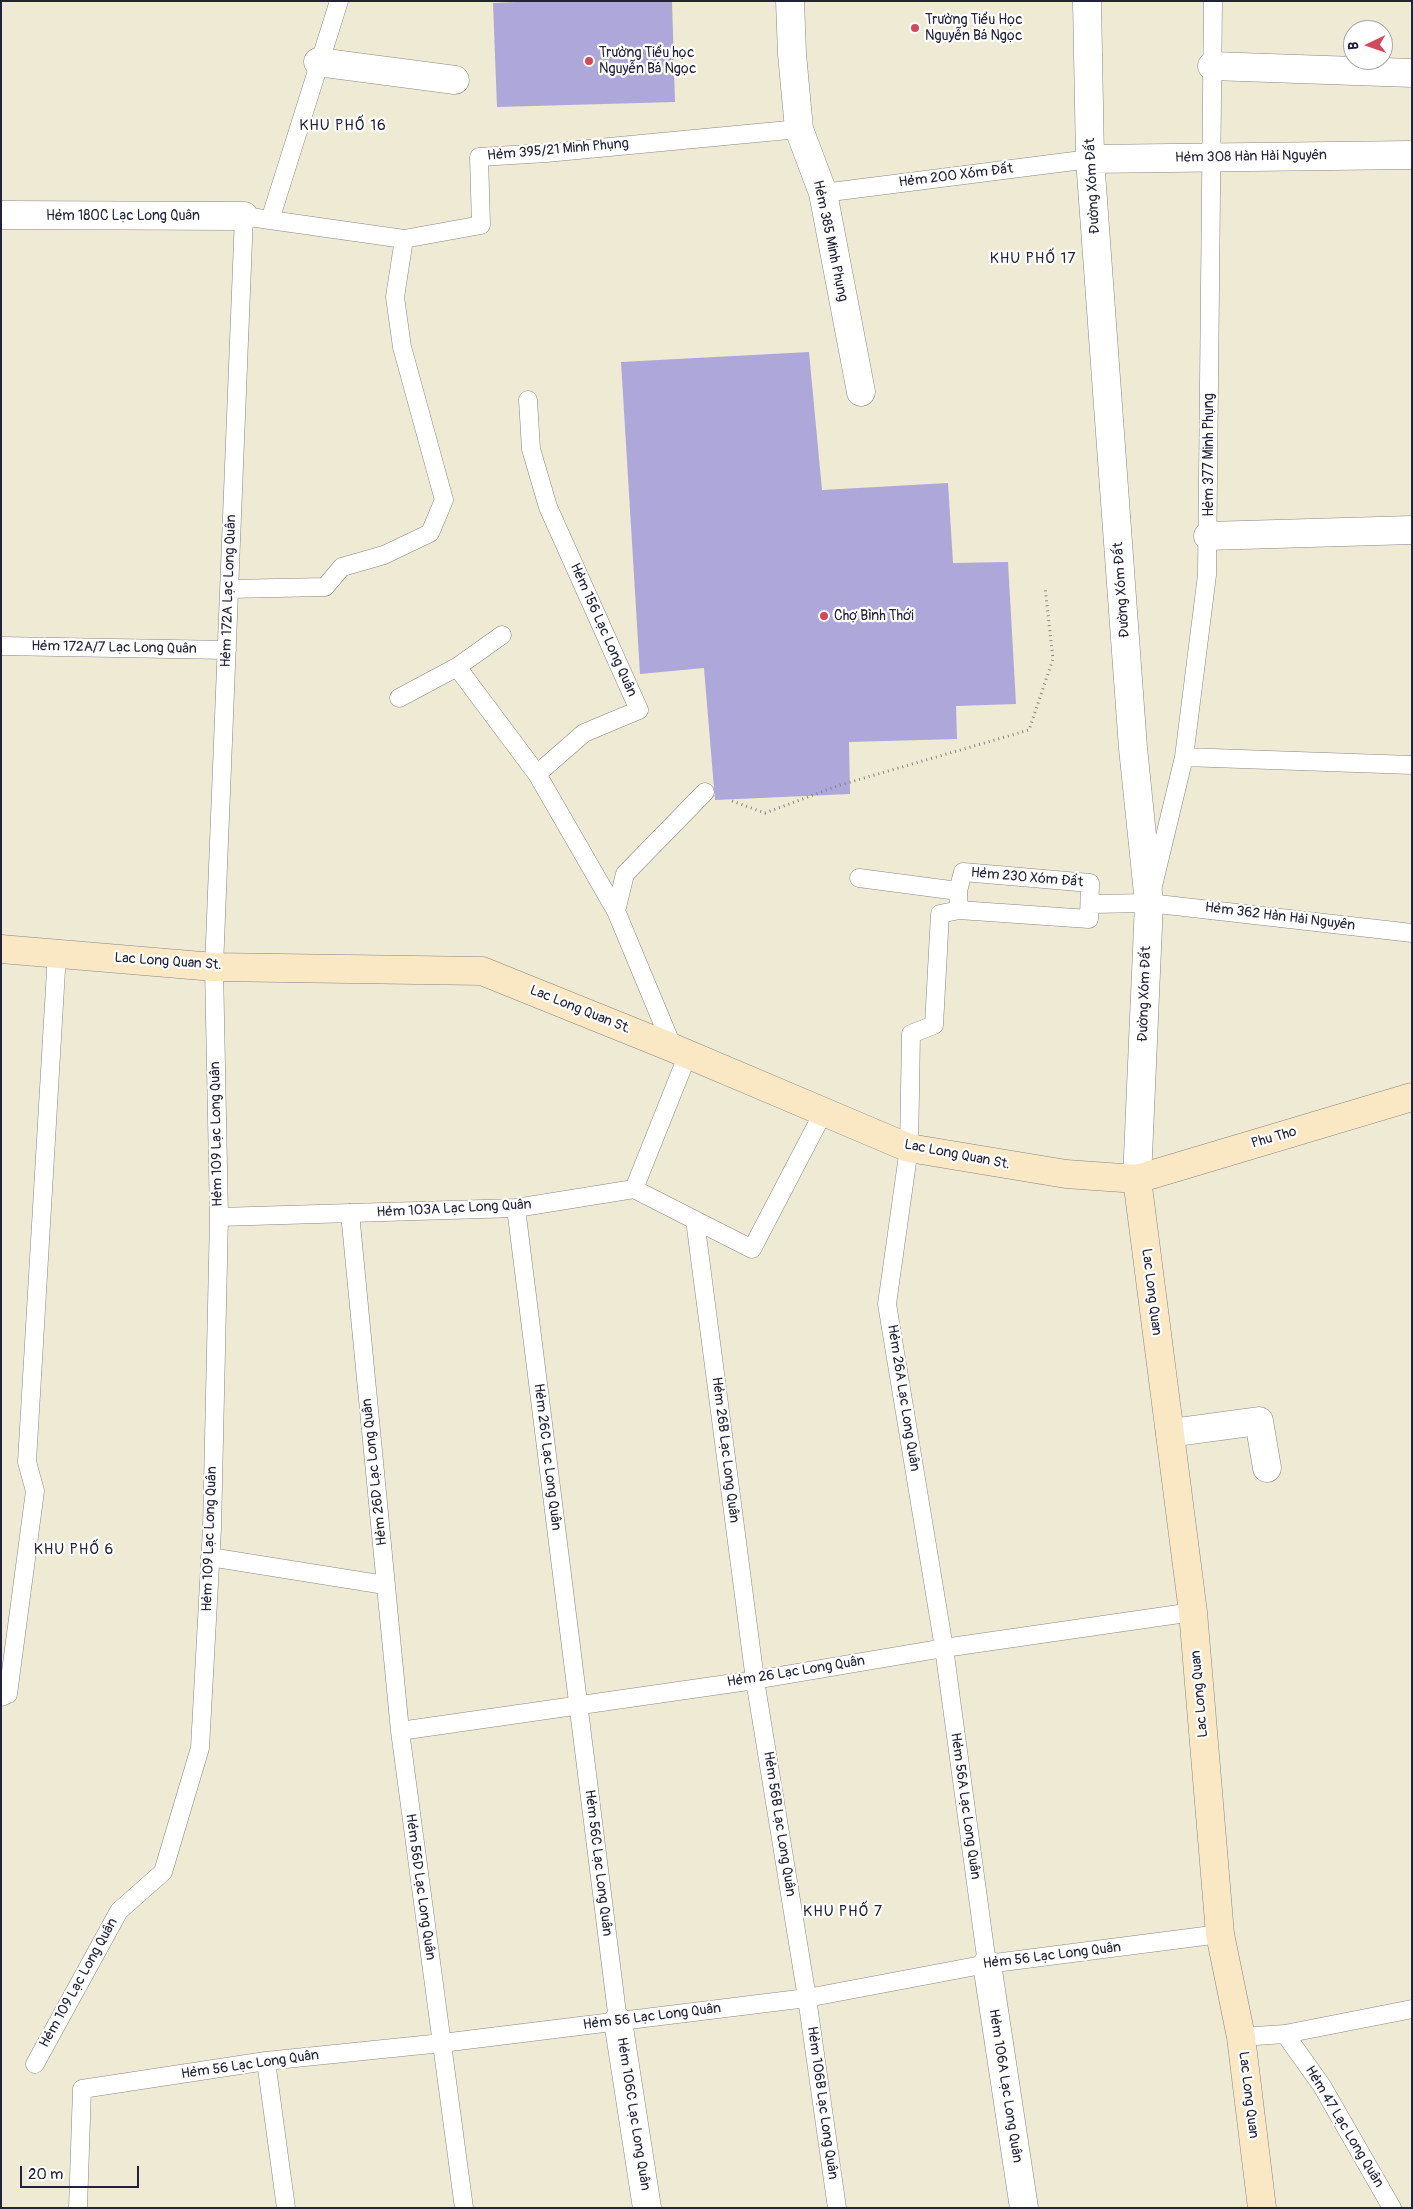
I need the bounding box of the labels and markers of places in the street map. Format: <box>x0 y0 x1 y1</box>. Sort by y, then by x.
place label: Trường Tiểu Học Nguyễn Bá Ngọc <box>925 12 1023 44</box>
marker: Trường Tiểu Học Nguyễn Bá Ngọc <box>909 22 921 34</box>
place label: Trường Tiểu học Nguyễn Bá Ngọc <box>599 45 696 78</box>
marker: Trường Tiểu học Nguyễn Bá Ngọc <box>583 55 595 67</box>
place label: Chợ Bình Thới <box>834 608 914 624</box>
marker: Chợ Bình Thới <box>818 610 830 622</box>

